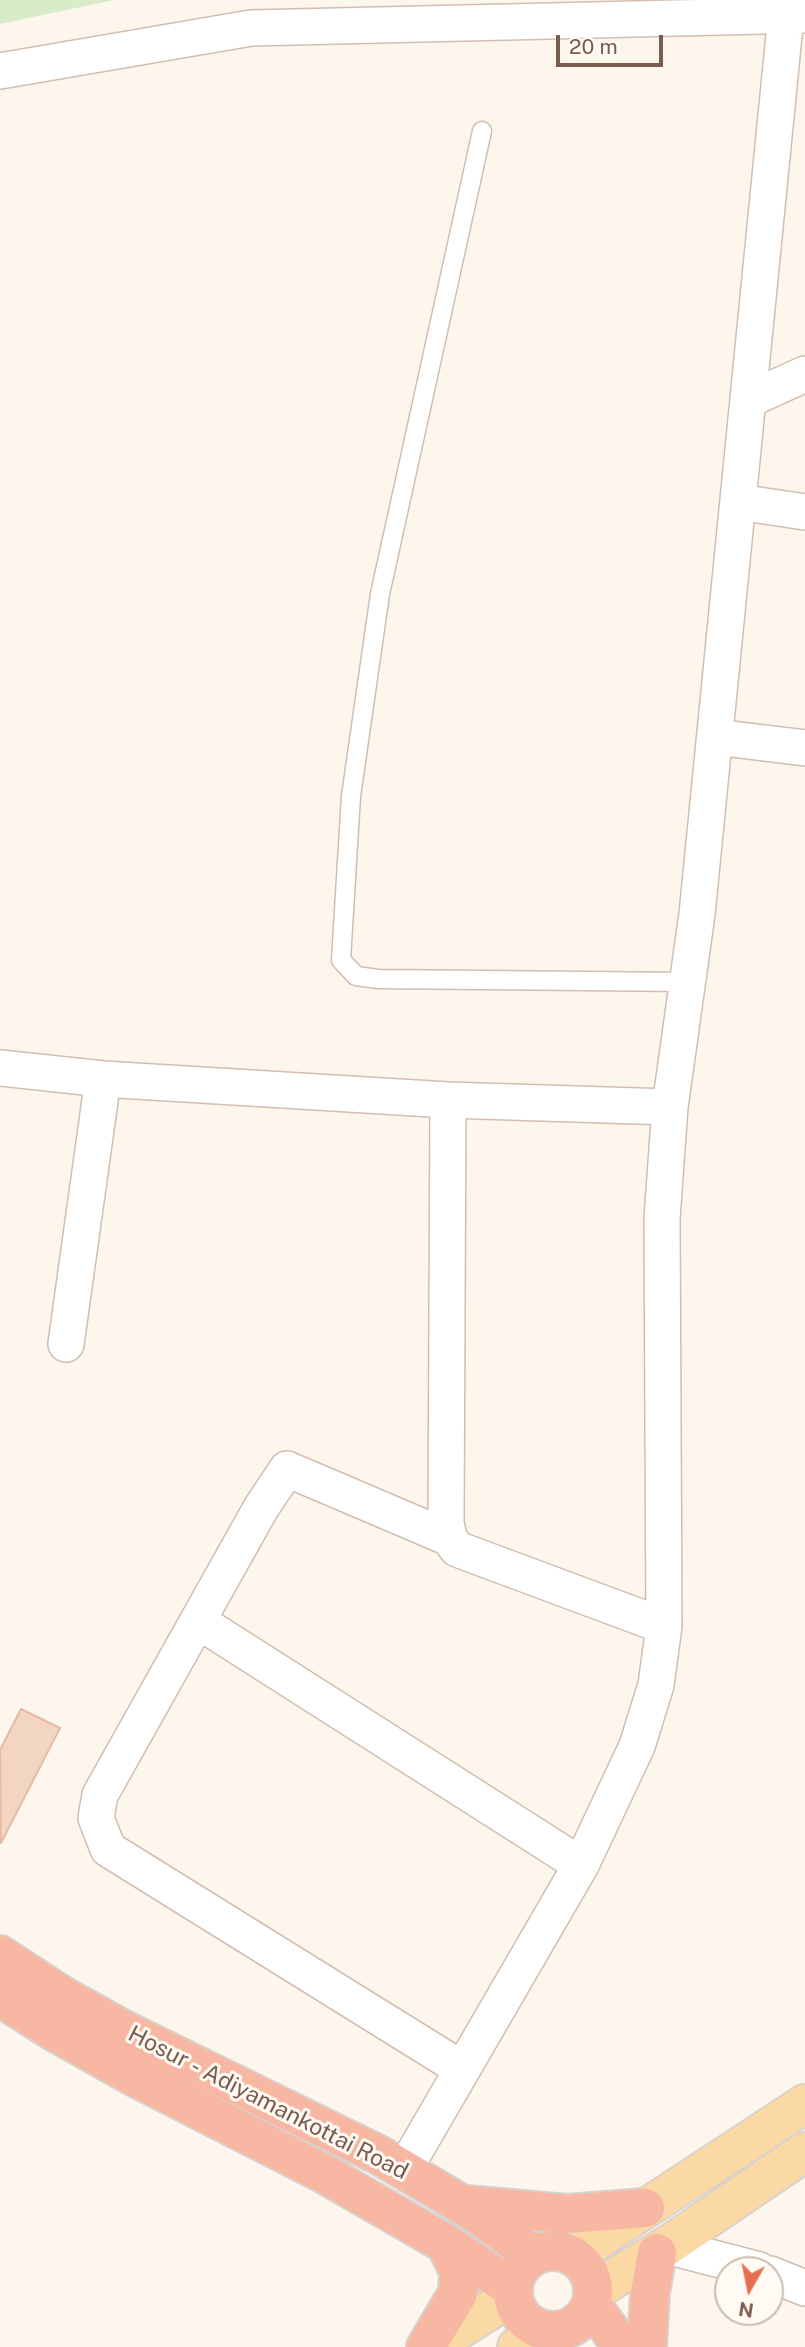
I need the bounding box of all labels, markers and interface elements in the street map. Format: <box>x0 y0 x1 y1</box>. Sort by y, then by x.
scale bar <box>560 21 667 65</box>
text: 20 m <box>569 34 618 59</box>
street label: Hosur - Adiyamankottai Road <box>123 2020 413 2186</box>
north arrow <box>714 2256 784 2326</box>
text: N <box>737 2298 755 2322</box>

